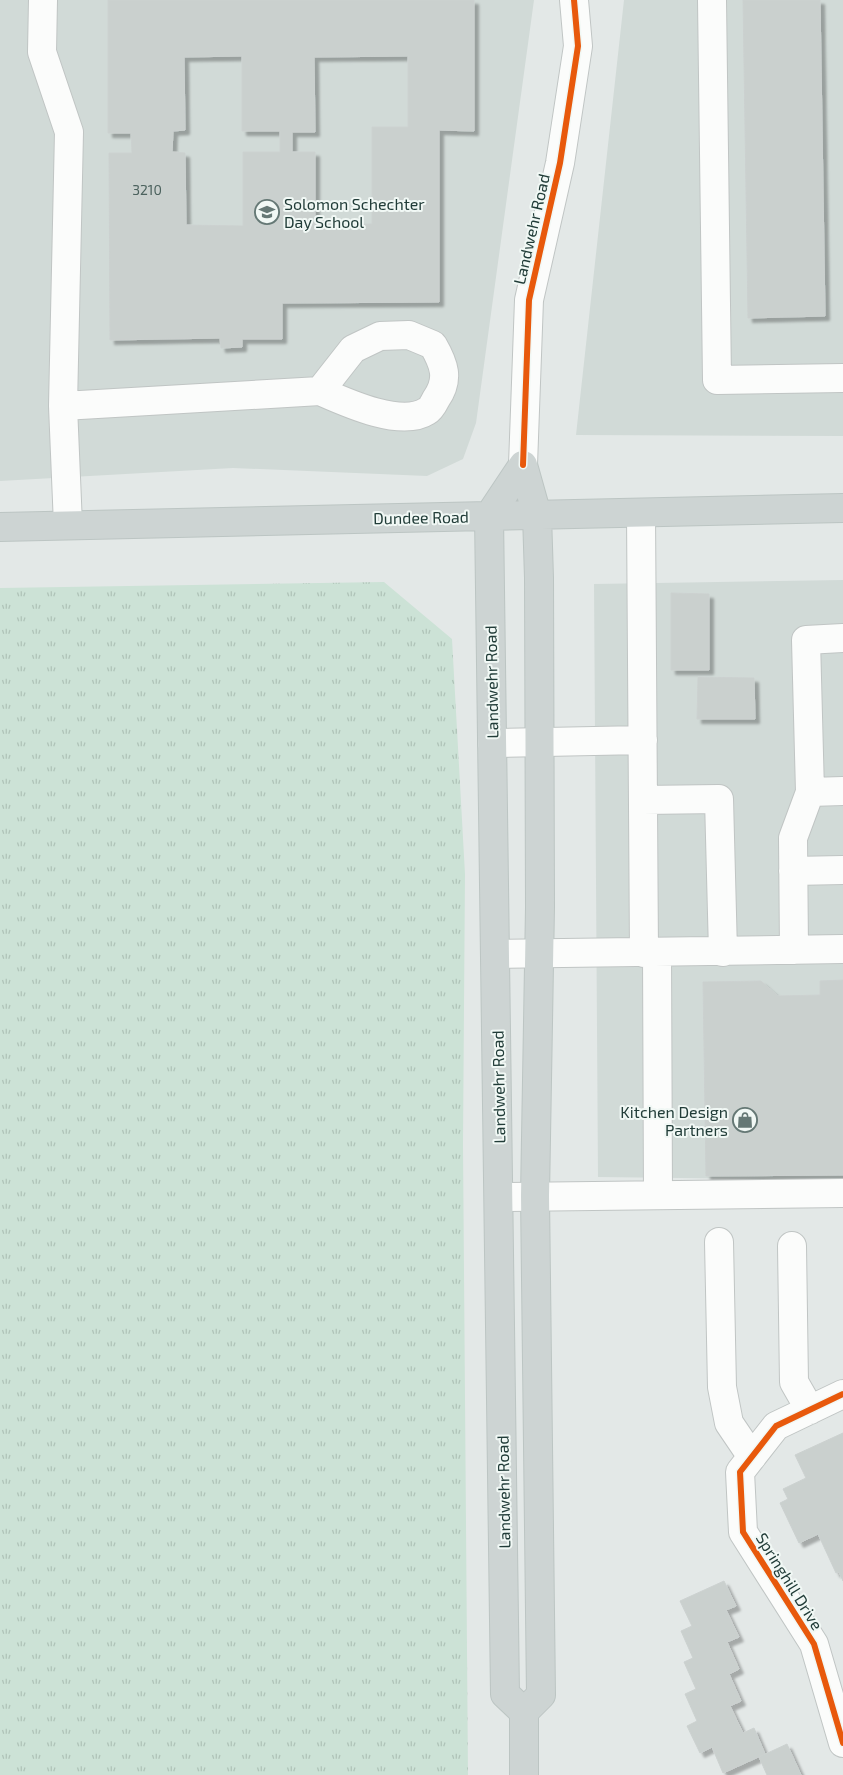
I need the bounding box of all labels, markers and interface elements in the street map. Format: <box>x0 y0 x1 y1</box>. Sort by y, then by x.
street label: Landwehr Road <box>509 172 553 286</box>
house number: 3210 <box>132 181 162 198</box>
place label: Solomon Schechter Day School <box>284 194 425 231</box>
school or university icon: Solomon Schechter Day School <box>254 199 280 225</box>
street label: Dundee Road <box>373 507 469 527</box>
street label: Landwehr Road <box>481 625 501 739</box>
street label: Landwehr Road <box>488 1030 508 1144</box>
place label: Kitchen Design Partners <box>620 1102 728 1139</box>
shop icon: Kitchen Design Partners <box>732 1107 758 1133</box>
street label: Landwehr Road <box>493 1435 513 1549</box>
street label: Springhill Drive <box>753 1529 827 1633</box>

